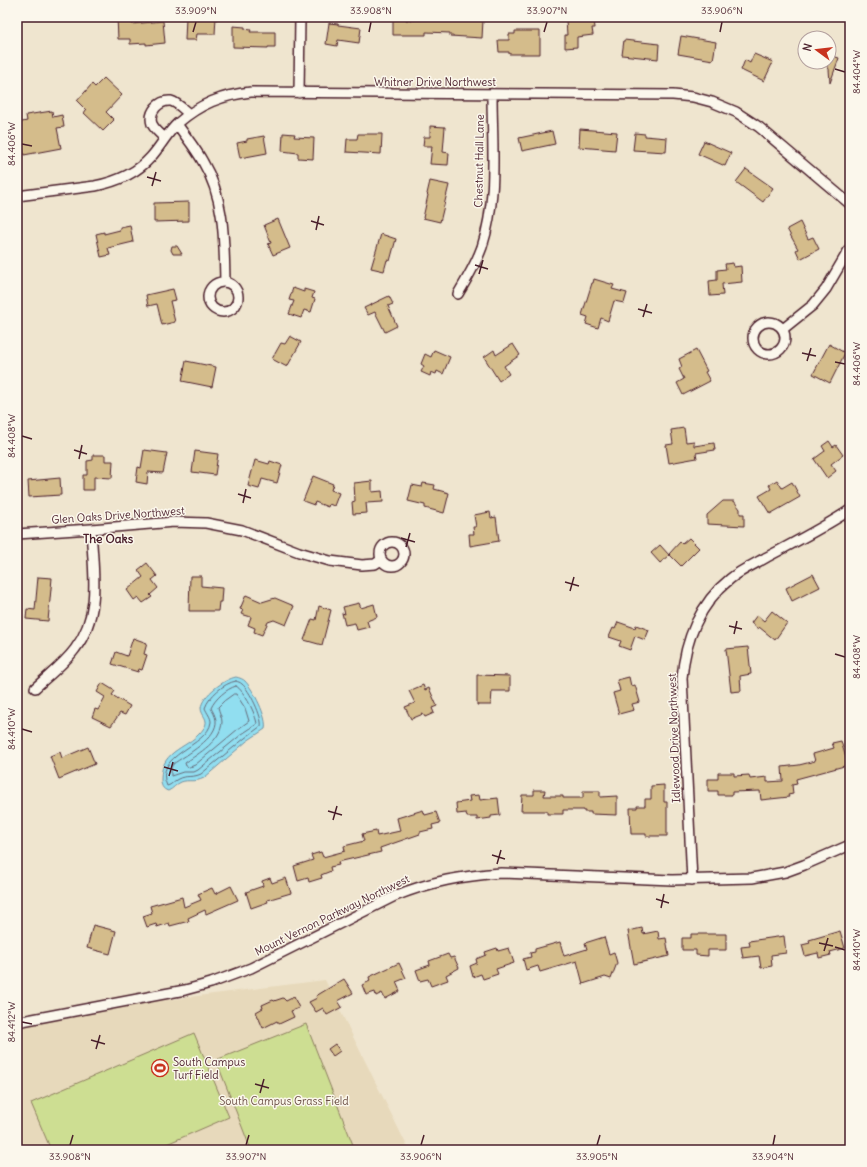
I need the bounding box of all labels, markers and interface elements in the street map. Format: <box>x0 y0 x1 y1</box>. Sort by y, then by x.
text: 33.909°N <box>175 4 217 17</box>
text: 33.908°N <box>350 4 392 17</box>
text: 33.907°N <box>527 4 567 17</box>
text: 33.906°N <box>701 4 743 17</box>
north arrow <box>797 30 837 70</box>
text: N <box>800 42 815 53</box>
text: 84.404°W <box>850 50 863 94</box>
street label: Whitner Drive Northwest <box>374 75 496 89</box>
street label: Chestnut Hall Lane <box>471 114 487 208</box>
text: 84.406°W <box>5 122 18 166</box>
text: 84.406°W <box>850 342 863 386</box>
text: 84.408°W <box>5 414 18 458</box>
street label: Glen Oaks Drive Northwest <box>51 503 185 527</box>
district label: The Oaks <box>83 531 134 546</box>
text: 84.408°W <box>850 635 863 679</box>
street label: Idlewood Drive Northwest <box>665 673 683 803</box>
text: 84.410°W <box>5 708 18 750</box>
street label: Mount Vernon Parkway Northwest <box>252 871 412 959</box>
text: 84.410°W <box>850 929 863 971</box>
text: 84.412°W <box>5 1002 18 1042</box>
place label: South Campus Turf Field <box>173 1055 245 1082</box>
sports icon: South Campus Turf Field <box>150 1058 170 1078</box>
park label: South Campus Grass Field <box>219 1094 349 1108</box>
text: 33.908°N <box>49 1150 91 1163</box>
text: 33.907°N <box>226 1150 266 1163</box>
text: 33.906°N <box>400 1150 442 1163</box>
text: 33.905°N <box>576 1150 618 1163</box>
text: 33.904°N <box>752 1150 794 1163</box>

